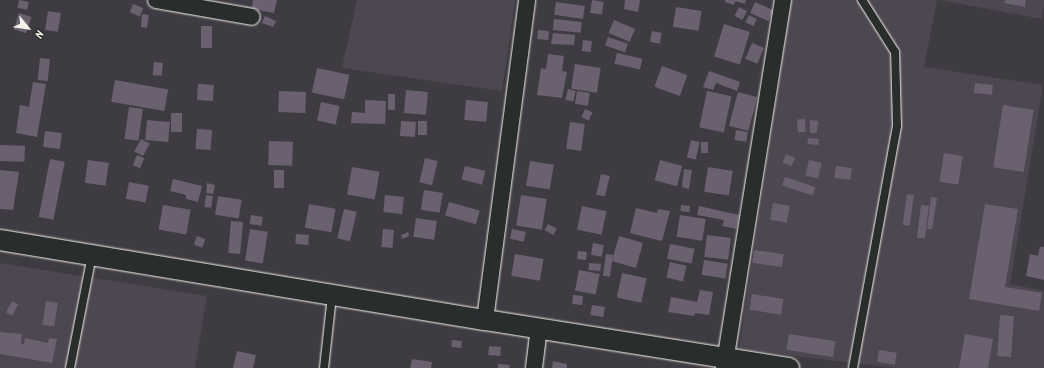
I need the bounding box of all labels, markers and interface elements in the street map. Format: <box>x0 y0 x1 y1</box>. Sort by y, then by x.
north arrow <box>8 8 48 48</box>
text: N <box>29 26 48 41</box>

